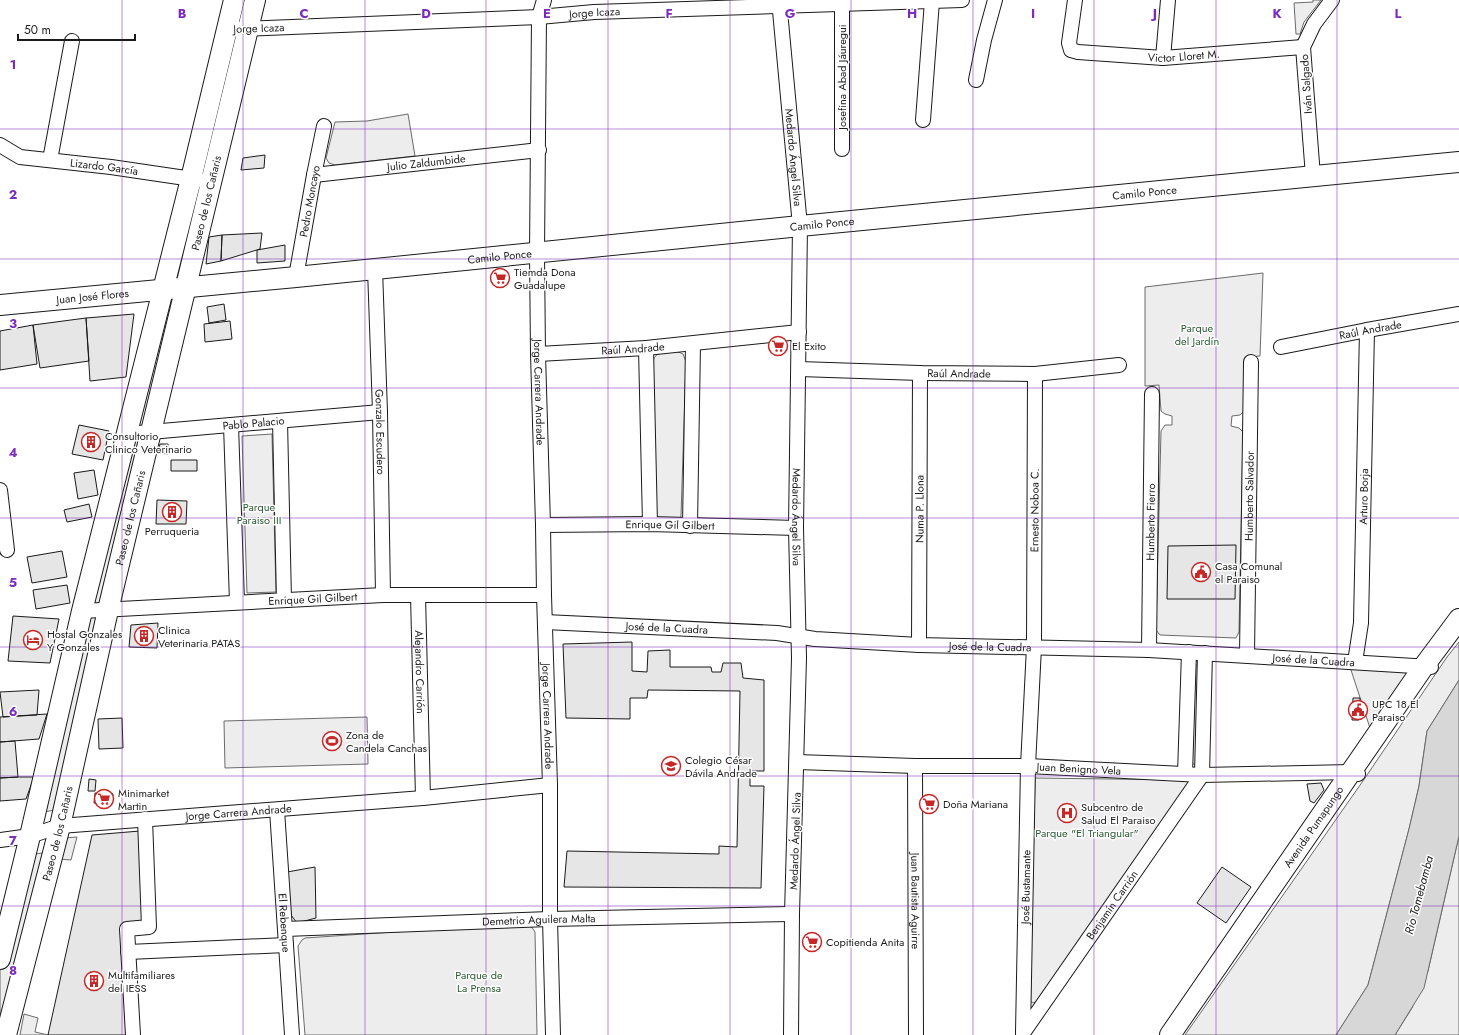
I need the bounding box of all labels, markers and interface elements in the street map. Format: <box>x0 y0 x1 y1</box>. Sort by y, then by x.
street label: Jorge Icaza <box>566 3 620 22</box>
text: B <box>178 4 187 23</box>
text: C <box>299 4 309 23</box>
text: D <box>421 4 431 23</box>
text: E <box>543 4 551 23</box>
text: F <box>665 4 673 23</box>
text: G <box>785 4 796 23</box>
text: H <box>907 4 917 23</box>
text: I <box>1031 4 1035 23</box>
text: J <box>1150 4 1157 23</box>
text: K <box>1272 4 1282 23</box>
text: L <box>1395 4 1402 23</box>
scale bar <box>18 16 135 42</box>
street label: Jorge Icaza <box>231 19 285 37</box>
text: 50 m <box>24 21 51 39</box>
street label: Josefina Abad Jáuregui <box>834 24 850 132</box>
street label: Victor Lloret M. <box>1147 46 1220 66</box>
street label: Iván Salgado <box>1296 54 1316 114</box>
text: 1 <box>10 55 16 74</box>
street label: Medardo Ángel Silva <box>781 108 806 207</box>
street label: Julio Zaldumbide <box>384 150 467 175</box>
street label: Paseo de los Cañaris <box>187 153 225 252</box>
street label: Lizardo García <box>69 155 139 179</box>
street label: Pedro Moncayo <box>295 164 324 238</box>
street label: Camilo Ponce <box>1112 181 1178 204</box>
text: 2 <box>9 185 17 204</box>
street label: Camilo Ponce <box>789 213 855 235</box>
street label: Camilo Ponce <box>467 245 533 268</box>
place label: Tiemda Dona Guadalupe <box>514 264 576 293</box>
supermarket icon: Tiemda Dona Guadalupe <box>489 267 511 289</box>
street label: Juan José Flores <box>54 285 130 308</box>
text: 3 <box>9 314 17 333</box>
street label: Raúl Andrade <box>1338 316 1403 343</box>
park label: Parque del Jardín <box>1175 320 1219 349</box>
supermarket icon: El Exito <box>767 335 789 357</box>
street label: Jorge Carrera Andrade <box>530 337 549 446</box>
street label: Raúl Andrade <box>601 338 666 358</box>
place label: El Exito <box>792 338 826 354</box>
street label: Raúl Andrade <box>927 365 991 382</box>
street label: Gonzalo Escudero <box>371 389 389 475</box>
street label: Pablo Palacio <box>222 412 285 434</box>
place label: Consultorio Clinico Veterinario <box>105 428 192 457</box>
building icon: Consultorio Clinico Veterinario <box>80 431 102 453</box>
text: 4 <box>8 443 18 462</box>
street label: Humberto Salvador <box>1241 451 1258 541</box>
street label: Paseo de los Cañaris <box>111 468 149 567</box>
street label: Medardo Ángel Silva <box>788 468 805 566</box>
street label: Ernesto Noboa C. <box>1026 468 1043 552</box>
street label: Arturo Borja <box>1355 468 1372 525</box>
street label: Numa P. Llona <box>911 475 928 543</box>
street label: Humberto Fierro <box>1142 483 1159 561</box>
park label: Parque Paraiso III <box>237 499 281 528</box>
building icon: Perruqueria <box>161 501 183 523</box>
street label: Enrique Gil Gilbert <box>625 516 715 534</box>
place label: Perruqueria <box>145 523 199 539</box>
place label: Casa Comunal el Paraiso <box>1215 558 1282 587</box>
public building icon: Casa Comunal el Paraiso <box>1190 561 1212 583</box>
text: 5 <box>9 573 17 592</box>
street label: Enrique Gil Gilbert <box>268 588 358 609</box>
street label: José de la Cuadra <box>623 618 708 638</box>
place label: Clinica Veterinaria PATAS <box>158 622 240 651</box>
building icon: Clinica Veterinaria PATAS <box>133 625 155 647</box>
place label: Hostal Gonzales Y Gonzales <box>47 626 123 655</box>
hotel icon: Hostal Gonzales Y Gonzales <box>22 629 44 651</box>
street label: Alejandro Carrión <box>411 630 429 714</box>
street label: José de la Cuadra <box>947 638 1031 655</box>
street label: José de la Cuadra <box>1270 649 1355 670</box>
street label: Jorge Carrera Andrade <box>538 661 558 770</box>
place label: UPC 18 El Paraiso <box>1372 696 1419 725</box>
public building icon: UPC 18 El Paraiso <box>1347 699 1369 721</box>
text: 6 <box>9 702 18 721</box>
place label: Zona de Candela Canchas <box>346 727 428 756</box>
sports icon: Zona de Candela Canchas <box>321 730 343 752</box>
place label: Colegio César Dávila Andrade <box>685 752 757 781</box>
school or university icon: Colegio César Dávila Andrade <box>660 755 682 777</box>
street label: Juan Benigno Vela <box>1034 758 1122 779</box>
street label: Avenida Pumapungo <box>1280 782 1347 871</box>
street label: Paseo de los Cañaris <box>38 784 77 883</box>
place label: Minimarket Martin <box>118 785 169 814</box>
supermarket icon: Minimarket Martin <box>93 788 115 810</box>
street label: Medardo Ángel Silva <box>785 792 805 890</box>
supermarket icon: Doña Mariana <box>918 793 940 815</box>
place label: Doña Mariana <box>943 796 1008 812</box>
place label: Subcentro de Salud El Paraiso <box>1081 799 1155 828</box>
street label: Jorge Carrera Andrade <box>183 800 292 824</box>
hospital icon: Subcentro de Salud El Paraiso <box>1056 802 1078 824</box>
park label: Parque "El Triangular" <box>1035 825 1139 841</box>
text: 7 <box>9 831 17 850</box>
street label: José Bustamante <box>1017 849 1034 926</box>
street label: Juan Bautista Aguirre <box>907 851 924 950</box>
water label: Río Tomebamba <box>1400 853 1438 936</box>
street label: Benjamín Carrión <box>1082 867 1142 943</box>
street label: El Rebenque <box>275 893 294 953</box>
street label: Demetrio Aguilera Malta <box>482 910 596 930</box>
supermarket icon: Copitienda Anita <box>801 931 823 953</box>
place label: Copitienda Anita <box>826 934 904 950</box>
text: 8 <box>9 961 17 980</box>
place label: Multifamiliares del IESS <box>108 967 176 996</box>
park label: Parque de La Prensa <box>455 967 503 996</box>
building icon: Multifamiliares del IESS <box>83 970 105 992</box>

